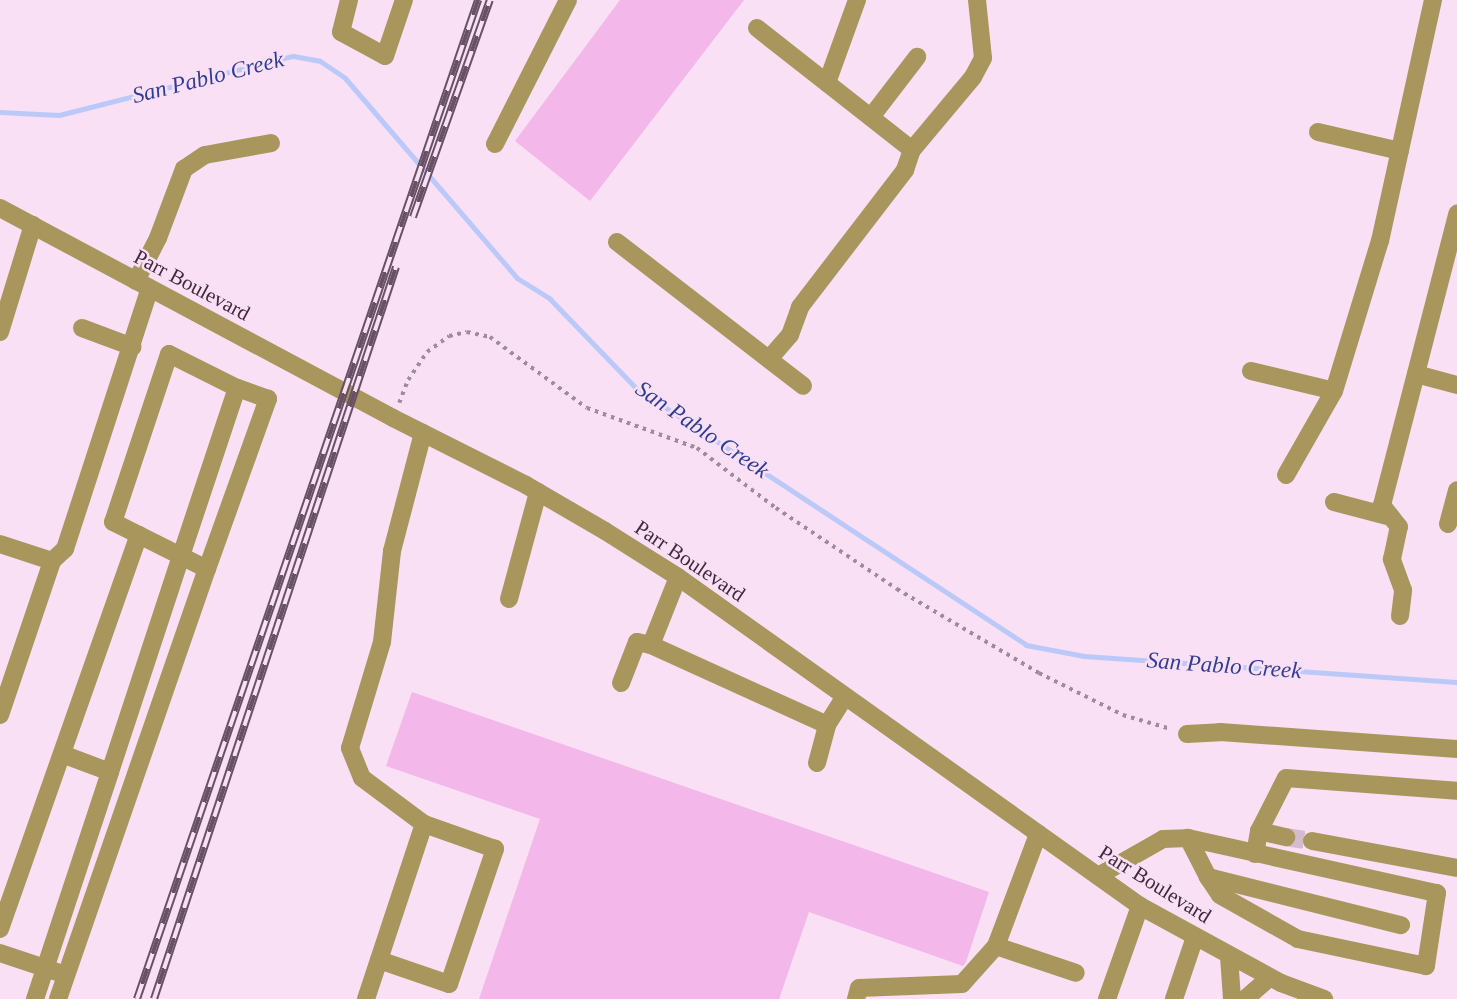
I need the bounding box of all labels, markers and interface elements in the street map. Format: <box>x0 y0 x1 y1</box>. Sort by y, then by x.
water label: San Pablo Creek <box>129 46 287 110</box>
street label: Parr Boulevard <box>130 244 254 326</box>
water label: San Pablo Creek <box>630 375 774 485</box>
street label: Parr Boulevard <box>630 515 750 607</box>
water label: San Pablo Creek <box>1146 647 1302 685</box>
street label: Parr Boulevard <box>1094 839 1216 929</box>

